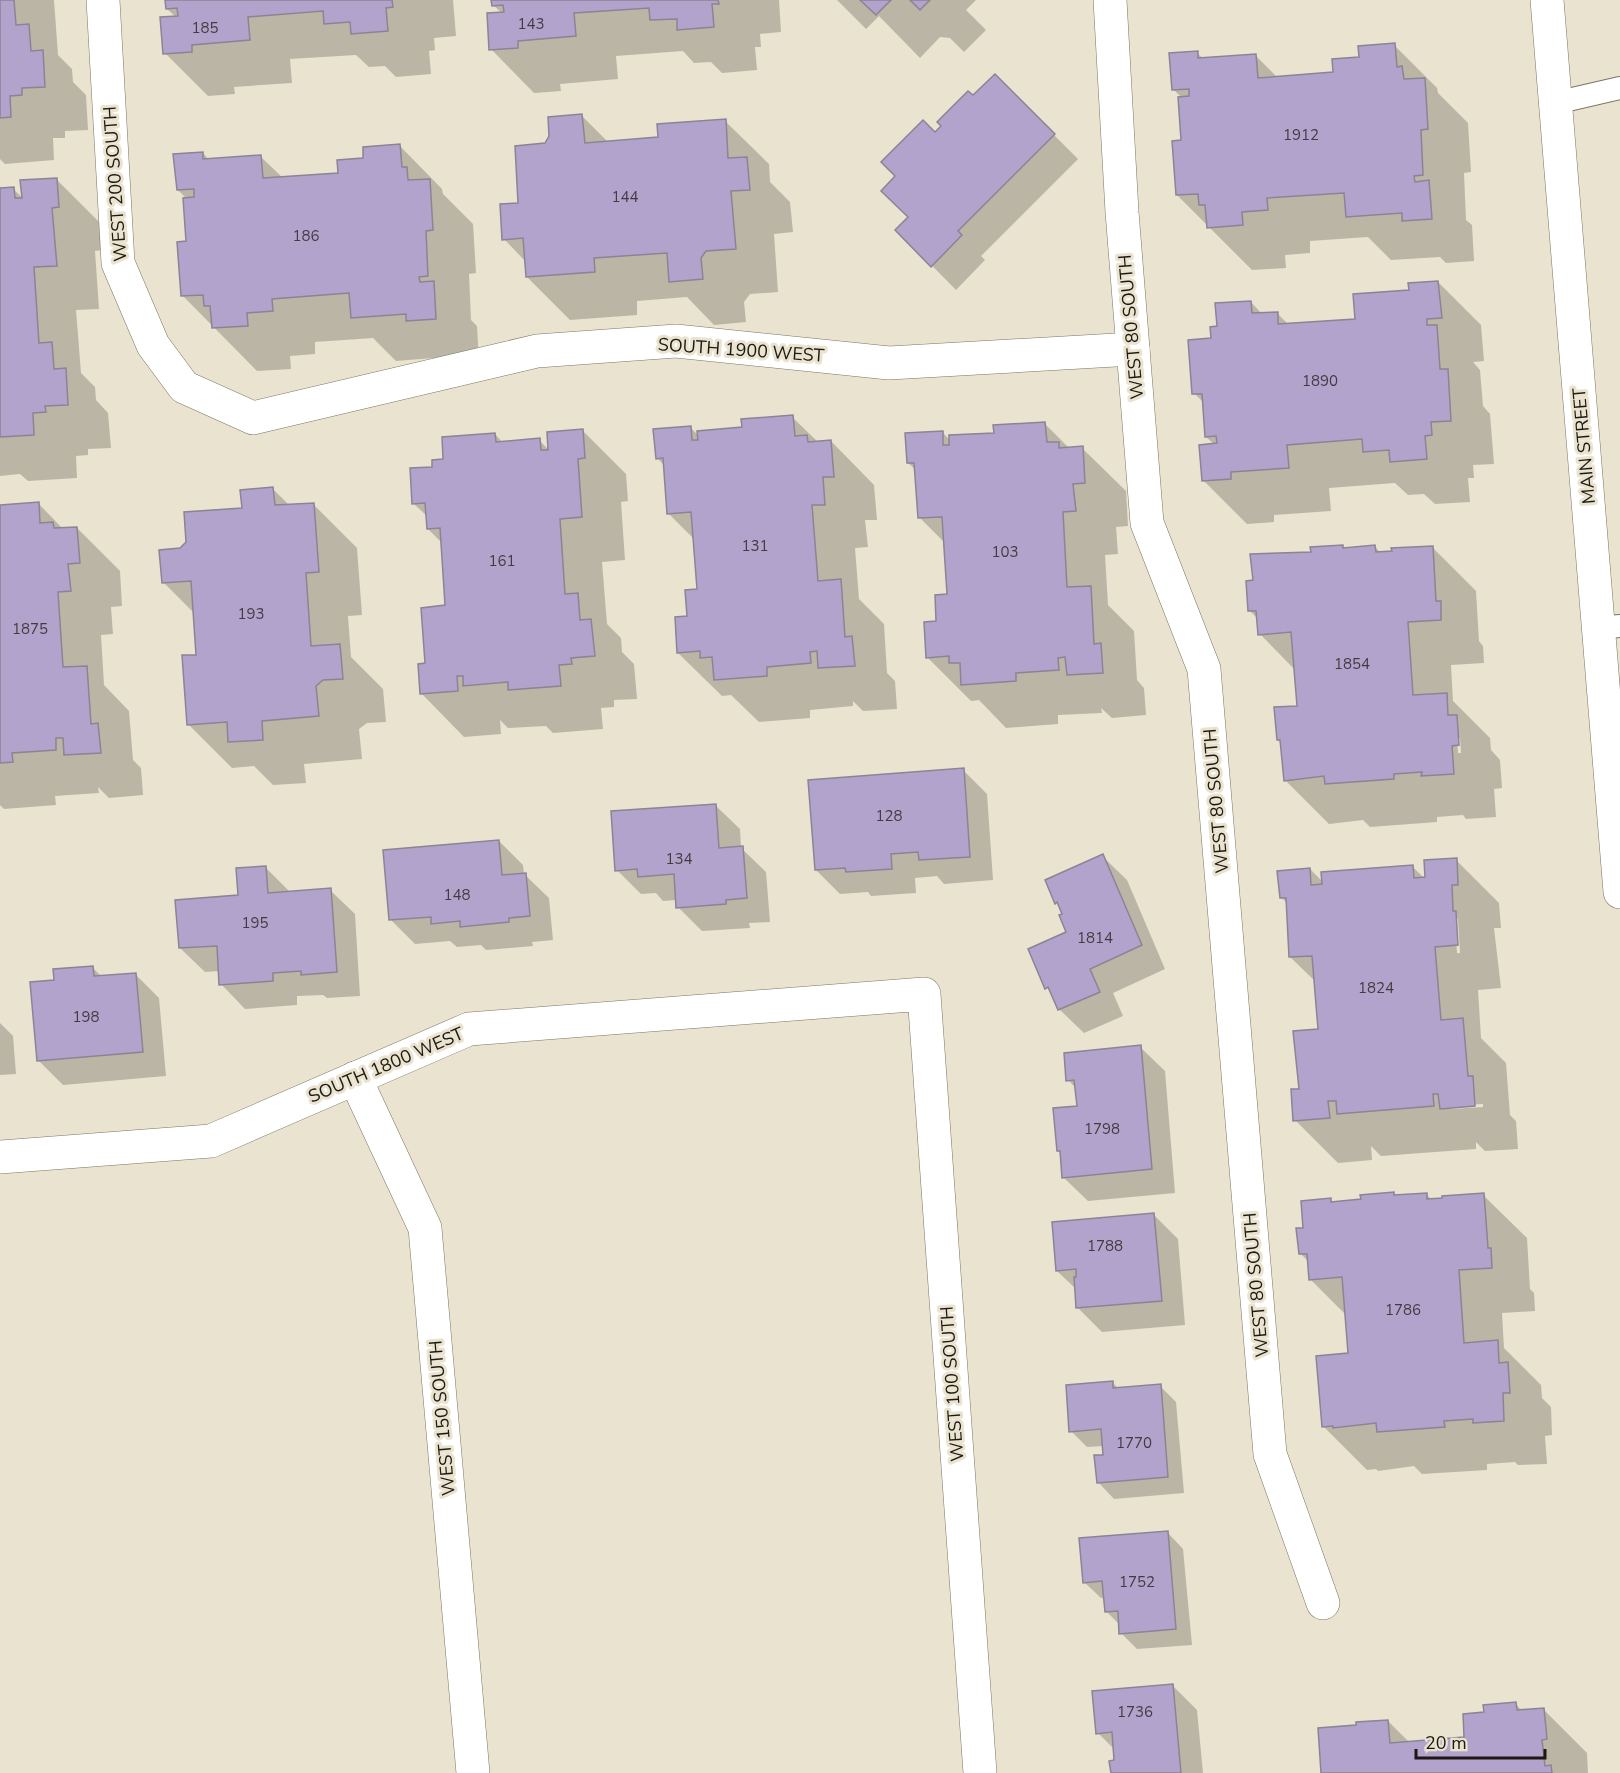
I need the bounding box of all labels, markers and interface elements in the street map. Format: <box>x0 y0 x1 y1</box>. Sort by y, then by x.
house number: 143 <box>517 14 545 34</box>
house number: 185 <box>191 18 219 38</box>
street label: WEST 200 SOUTH <box>98 105 132 263</box>
house number: 1912 <box>1283 125 1319 145</box>
house number: 144 <box>611 187 639 207</box>
house number: 186 <box>292 226 320 246</box>
street label: WEST 80 SOUTH <box>1113 254 1149 400</box>
street label: SOUTH 1900 WEST <box>657 332 825 368</box>
house number: 1890 <box>1302 371 1338 391</box>
street label: MAIN STREET <box>1567 387 1601 505</box>
house number: 131 <box>741 536 769 556</box>
house number: 103 <box>991 542 1019 562</box>
house number: 161 <box>488 551 516 571</box>
house number: 193 <box>237 604 265 624</box>
house number: 1875 <box>12 619 48 639</box>
house number: 1854 <box>1334 654 1370 674</box>
street label: WEST 80 SOUTH <box>1198 728 1234 874</box>
house number: 128 <box>875 806 903 826</box>
house number: 134 <box>665 849 693 869</box>
house number: 148 <box>443 885 471 905</box>
house number: 195 <box>241 913 269 933</box>
house number: 1814 <box>1077 928 1113 948</box>
house number: 1824 <box>1358 978 1394 998</box>
house number: 198 <box>72 1007 100 1027</box>
street label: SOUTH 1800 WEST <box>305 1021 468 1109</box>
house number: 1798 <box>1084 1119 1120 1139</box>
street label: WEST 80 SOUTH <box>1238 1212 1274 1358</box>
house number: 1788 <box>1087 1236 1123 1256</box>
house number: 1786 <box>1385 1300 1421 1320</box>
street label: WEST 100 SOUTH <box>935 1305 969 1463</box>
street label: WEST 150 SOUTH <box>423 1339 461 1497</box>
house number: 1770 <box>1116 1433 1152 1453</box>
house number: 1752 <box>1119 1572 1155 1592</box>
house number: 1736 <box>1117 1702 1153 1722</box>
scale bar <box>1416 1722 1545 1760</box>
text: 20 m <box>1425 1731 1467 1755</box>

